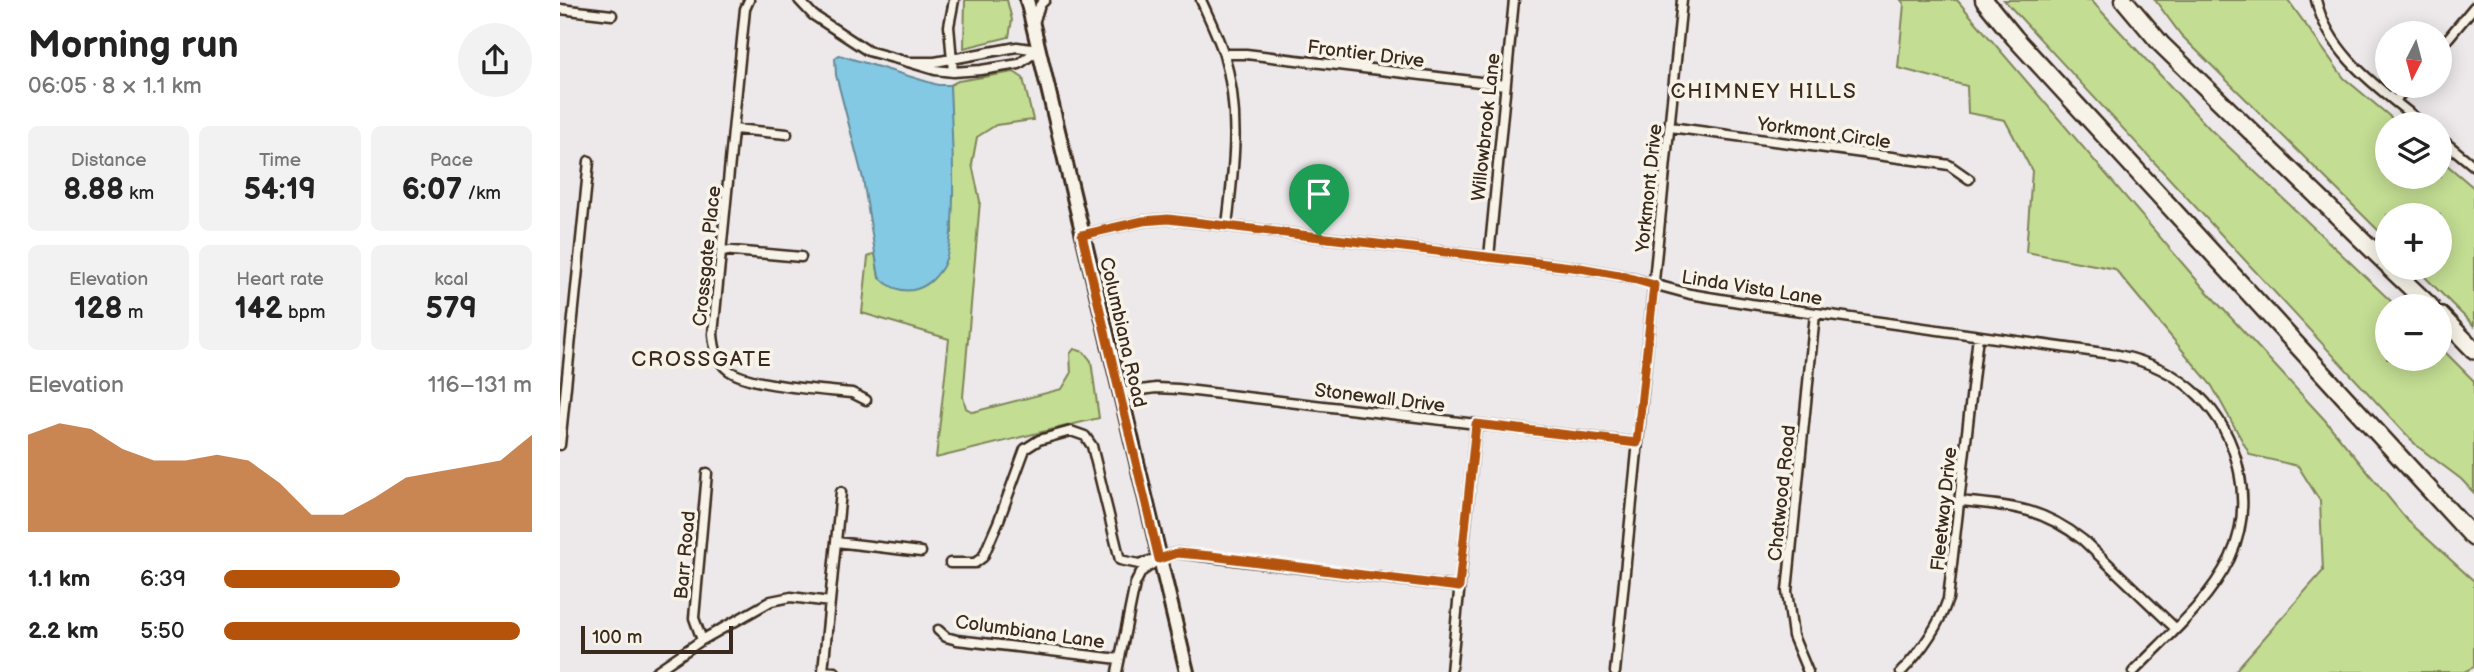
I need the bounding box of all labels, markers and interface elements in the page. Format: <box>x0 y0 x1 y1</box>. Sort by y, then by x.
north arrow <box>2375 21 2452 98</box>
map controls <box>2375 21 2452 371</box>
text: Morning run <box>28 23 239 68</box>
button: share <box>458 23 532 97</box>
street label: Frontier Drive <box>1306 36 1426 73</box>
street label: Willowbrook Lane <box>1467 52 1506 202</box>
text: 06:05 · 8 × 1.1 km <box>28 72 202 100</box>
district label: CHIMNEY HILLS <box>1670 79 1858 104</box>
button: layers <box>2375 112 2452 189</box>
street label: Yorkmont Circle <box>1755 113 1892 154</box>
street label: Yorkmont Drive <box>1631 123 1668 255</box>
text: Distance <box>71 149 147 172</box>
text: Time <box>259 149 301 172</box>
text: Pace <box>430 149 473 172</box>
pin <box>1289 164 1349 236</box>
text: 8.88 <box>63 172 124 208</box>
text: 54:19 <box>244 172 316 208</box>
text: 6:07 <box>402 172 462 208</box>
icon: arrive <box>1300 175 1338 213</box>
text: km <box>124 182 154 205</box>
text: /km <box>462 182 501 205</box>
street label: Crossgate Place <box>689 185 726 328</box>
button: + <box>2375 203 2452 280</box>
street label: Columbiana Road <box>1094 255 1151 410</box>
street label: Linda Vista Lane <box>1680 266 1824 311</box>
text: Elevation <box>69 268 148 291</box>
text: Heart rate <box>236 268 324 291</box>
text: kcal <box>434 268 468 291</box>
text: 128 <box>74 291 123 327</box>
text: 142 <box>235 291 283 327</box>
text: 579 <box>426 291 477 327</box>
button: − <box>2375 294 2452 371</box>
text: m <box>123 301 143 324</box>
text: bpm <box>283 301 325 324</box>
district label: CROSSGATE <box>631 347 773 372</box>
text: Elevation <box>28 371 124 399</box>
text: 116–131 m <box>428 371 532 399</box>
street label: Stonewall Drive <box>1313 379 1446 418</box>
street label: Chatwood Road <box>1764 424 1801 562</box>
street label: Fleetway Drive <box>1927 446 1962 572</box>
street label: Barr Road <box>670 510 701 600</box>
text: 1.1 km <box>28 565 90 593</box>
text: 6:39 <box>140 565 186 593</box>
street label: Columbiana Lane <box>954 611 1106 654</box>
text: 2.2 km <box>28 617 99 645</box>
text: 5:50 <box>140 617 185 645</box>
scale bar <box>581 623 733 655</box>
text: 100 m <box>592 626 643 649</box>

